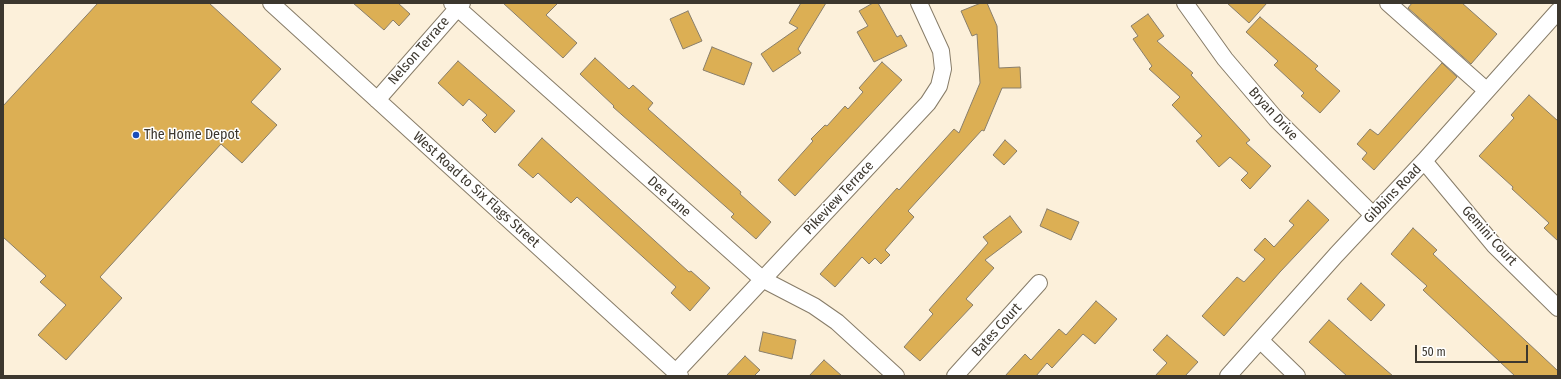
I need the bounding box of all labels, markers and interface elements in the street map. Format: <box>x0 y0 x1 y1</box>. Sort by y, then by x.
street label: Nelson Terrace <box>385 14 453 88</box>
street label: Bryan Drive <box>1245 84 1301 144</box>
place label: The Home Depot <box>144 127 239 143</box>
street label: West Road to Six Flags Street <box>409 129 543 251</box>
marker: The Home Depot <box>131 130 141 140</box>
street label: Pikeview Terrace <box>801 158 877 238</box>
street label: Gibbins Road <box>1361 161 1425 227</box>
street label: Dee Lane <box>644 173 694 221</box>
street label: Gemini Court <box>1458 203 1520 269</box>
street label: Bates Court <box>969 300 1025 360</box>
scale bar <box>1417 337 1530 363</box>
text: 50 m <box>1422 345 1446 359</box>

